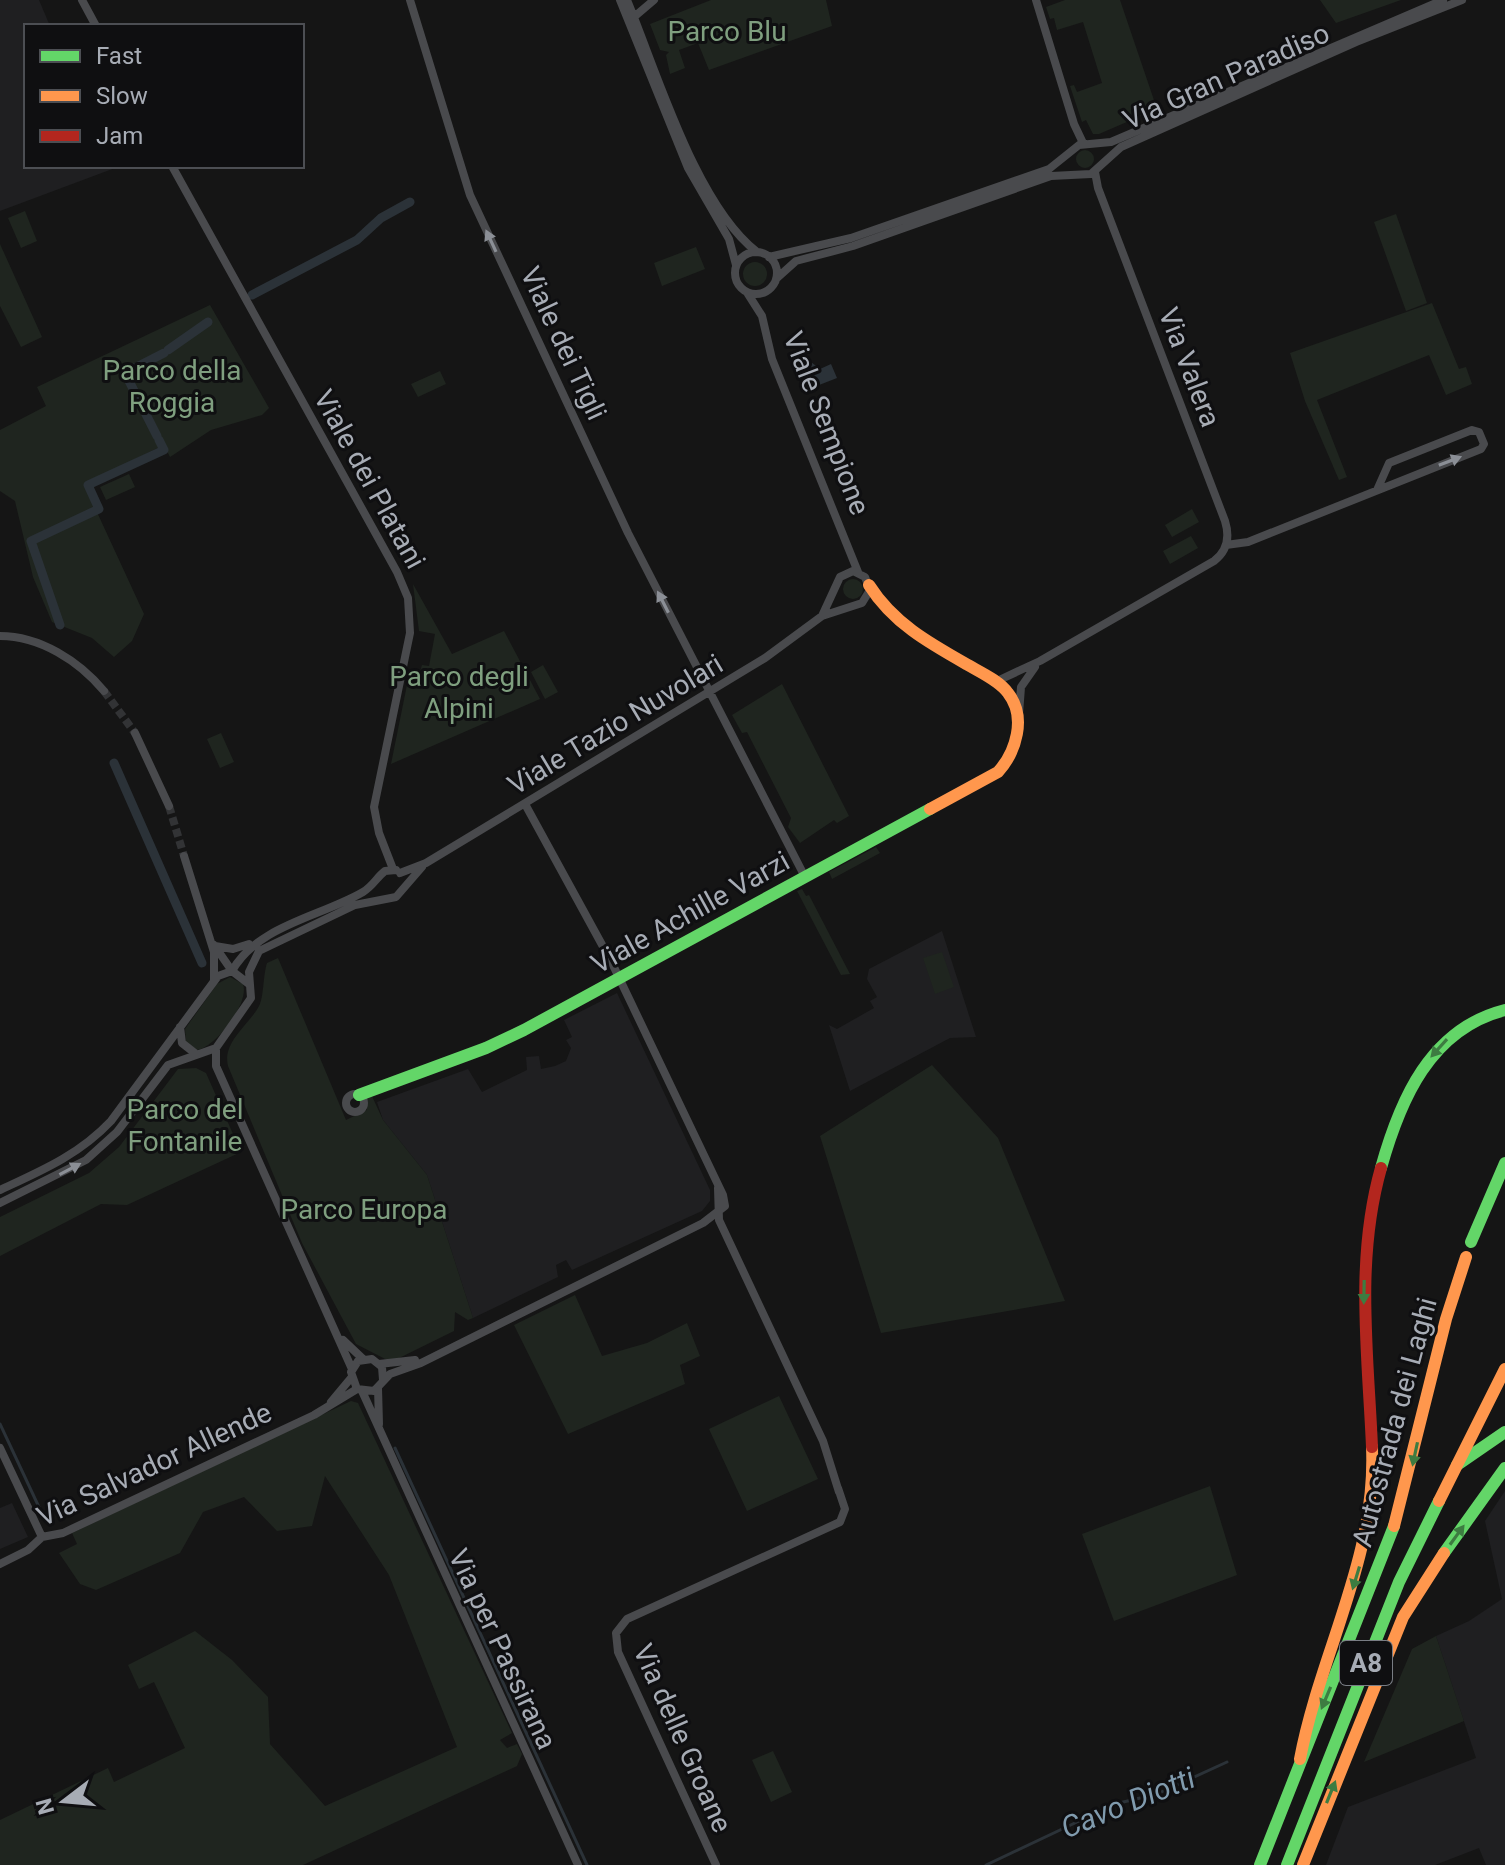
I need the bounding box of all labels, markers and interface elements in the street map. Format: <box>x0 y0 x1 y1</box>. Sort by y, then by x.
park label: Parco Blu <box>667 15 787 48</box>
street label: Via Gran Paradiso <box>1118 16 1335 137</box>
legend <box>24 24 304 168</box>
text: Fast <box>96 42 142 70</box>
text: Slow <box>96 82 148 110</box>
text: Jam <box>96 122 143 150</box>
one-way arrow <box>484 229 498 252</box>
street label: Viale dei Tigli <box>514 261 613 425</box>
street label: Via Valera <box>1152 303 1227 431</box>
street label: Viale Sempione <box>776 327 877 519</box>
park label: Parco della Roggia <box>102 354 242 419</box>
street label: Viale dei Platani <box>307 384 432 574</box>
one-way arrow <box>1438 454 1462 467</box>
one-way arrow <box>657 590 670 613</box>
street label: Viale Tazio Nuvolari <box>502 647 729 802</box>
park label: Parco degli Alpini <box>389 660 529 725</box>
street label: Viale Achille Varzi <box>585 844 795 981</box>
one-way arrow <box>1430 1038 1448 1057</box>
park label: Parco del Fontanile <box>127 1093 244 1158</box>
one-way arrow <box>59 1162 81 1176</box>
park label: Parco Europa <box>281 1193 447 1226</box>
one-way arrow <box>1358 1280 1370 1305</box>
street label: Autostrada dei Laghi <box>1345 1294 1444 1550</box>
street label: Via Salvador Allende <box>32 1396 277 1533</box>
one-way arrow <box>1408 1442 1421 1467</box>
one-way arrow <box>1449 1524 1464 1545</box>
street label: Via per Passirana <box>442 1544 563 1755</box>
one-way arrow <box>1349 1566 1362 1590</box>
street label: Via delle Groane <box>626 1639 739 1837</box>
road number: A8 <box>1340 1641 1392 1685</box>
one-way arrow <box>1319 1686 1332 1710</box>
water label: Cavo Diotti <box>1056 1760 1201 1845</box>
north arrow <box>24 1761 104 1841</box>
one-way arrow <box>1325 1780 1338 1804</box>
text: N <box>31 1795 59 1817</box>

